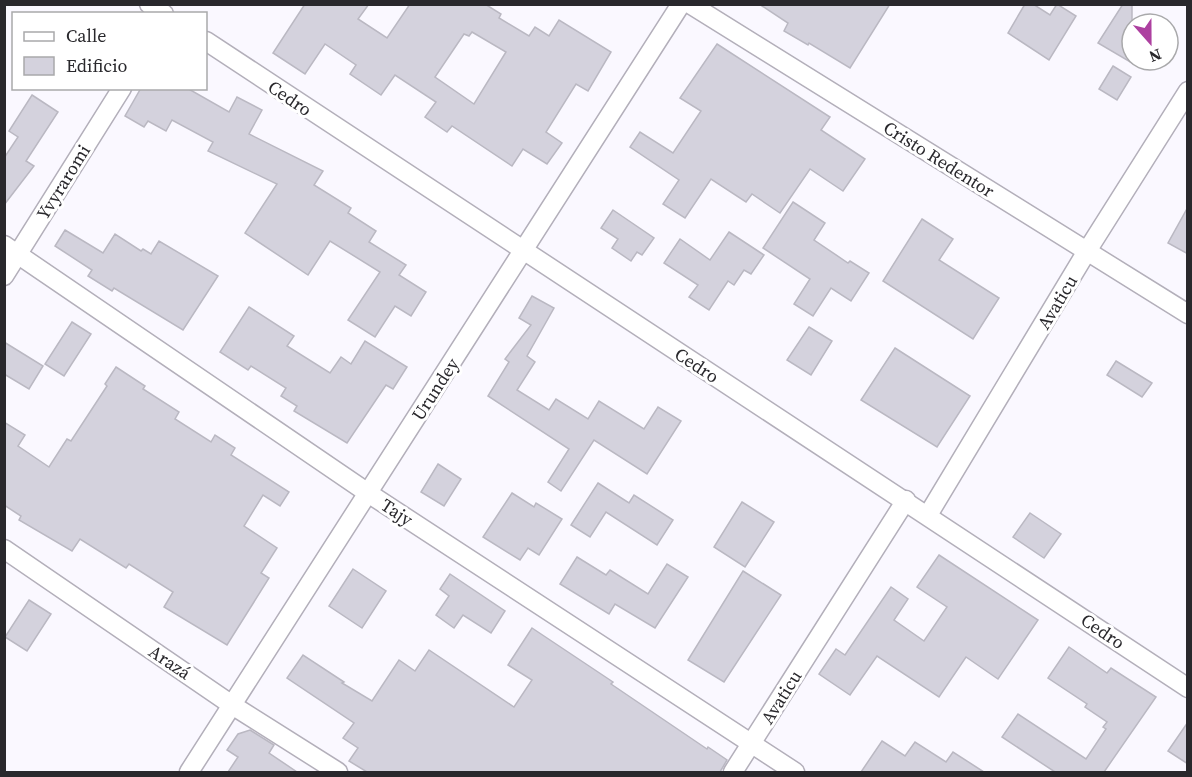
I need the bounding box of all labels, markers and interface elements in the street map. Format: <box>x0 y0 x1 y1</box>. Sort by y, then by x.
legend <box>12 12 207 90</box>
north arrow <box>1120 12 1180 72</box>
text: Calle <box>66 23 106 48</box>
text: N <box>1146 44 1165 68</box>
text: Edificio <box>66 53 127 78</box>
street label: Cedro <box>263 74 317 122</box>
street label: Cristo Redentor <box>879 115 1000 203</box>
street label: Yvyraromi <box>30 140 96 224</box>
street label: Avaticu <box>1031 270 1083 334</box>
street label: Cedro <box>670 341 724 389</box>
street label: Urundey <box>405 352 465 425</box>
street label: Tajy <box>376 492 419 532</box>
street label: Cedro <box>1076 607 1130 655</box>
street label: Arazá <box>144 639 197 686</box>
street label: Avaticu <box>755 665 807 729</box>

